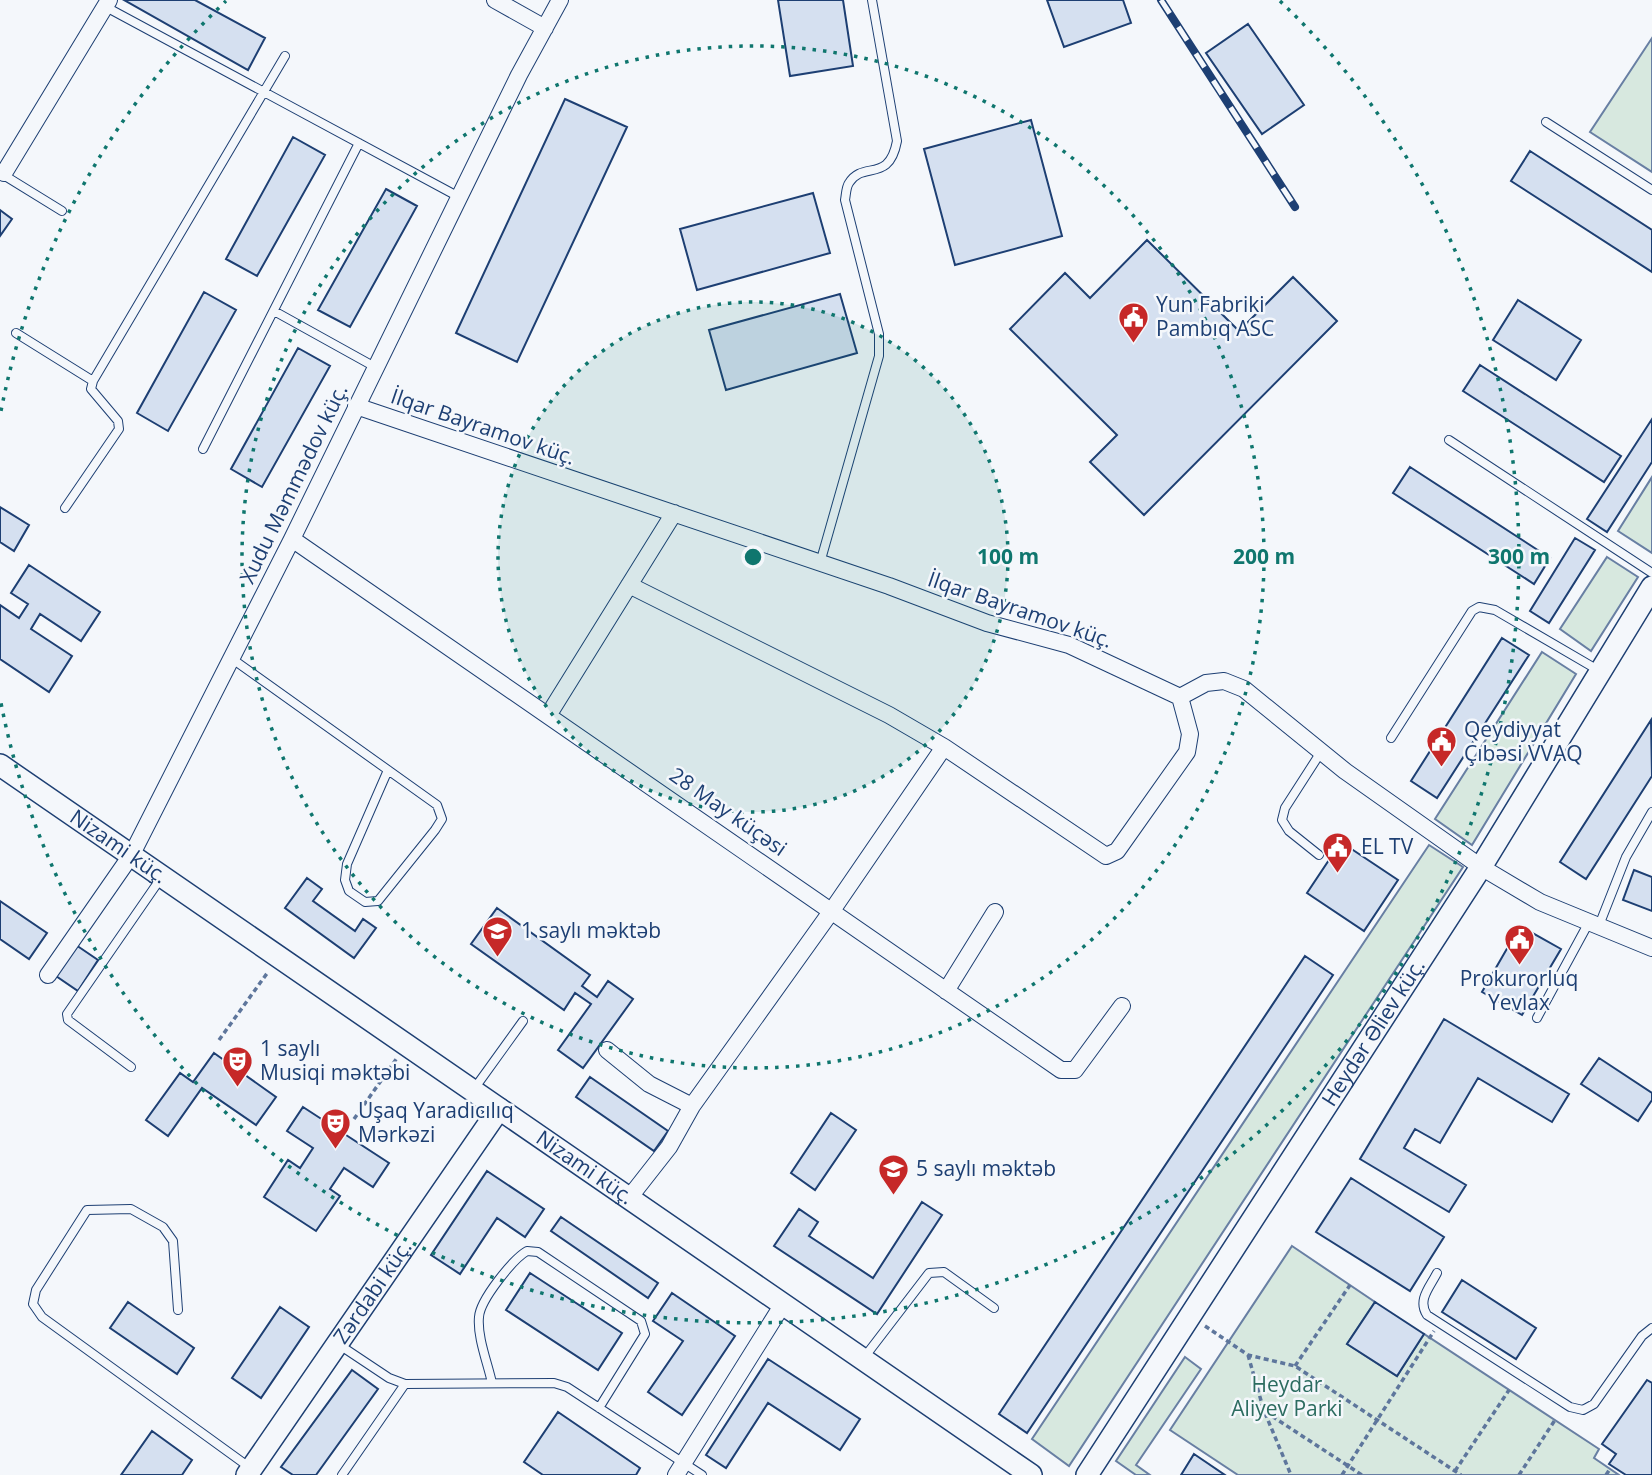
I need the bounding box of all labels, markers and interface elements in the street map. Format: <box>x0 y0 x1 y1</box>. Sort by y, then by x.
place label: Yun Fabriki Pambıq ASC <box>1156 290 1274 342</box>
public building icon: Yun Fabriki Pambıq ASC <box>1116 300 1150 344</box>
street label: Xudu Məmmədov küç. <box>233 379 354 588</box>
street label: İlqar Bayramov küç. <box>387 381 579 471</box>
text: 100 m <box>977 542 1039 570</box>
text: 200 m <box>1233 542 1295 570</box>
text: 300 m <box>1488 542 1550 570</box>
centre of rings <box>741 545 765 569</box>
street label: İlqar Bayramov küç. <box>924 564 1116 654</box>
place label: Qeydiyyat Çıbəsi VVAQ <box>1464 715 1583 767</box>
public building icon: Qeydiyyat Çıbəsi VVAQ <box>1424 725 1458 769</box>
street label: 28 May küçəsi <box>664 760 793 862</box>
street label: Nizami küç. <box>65 802 173 889</box>
public building icon: EL TV <box>1321 830 1355 874</box>
place label: EL TV <box>1361 832 1414 860</box>
school or university icon: 1 saylı məktəb <box>481 914 515 958</box>
place label: 1 saylı məktəb <box>521 916 661 944</box>
public building icon: Prokurorluq Yevlax <box>1502 922 1536 966</box>
street label: Heydər Əliev küç. <box>1315 953 1431 1111</box>
place label: Prokurorluq Yevlax <box>1460 964 1578 1016</box>
place label: 1 saylı Musiqi məktəbi <box>260 1034 410 1086</box>
theatre icon: 1 saylı Musiqi məktəbi <box>220 1044 254 1088</box>
place label: Uşaq Yaradıcılıq Mərkəzi <box>358 1096 514 1148</box>
theatre icon: Uşaq Yaradıcılıq Mərkəzi <box>318 1106 352 1150</box>
street label: Nizami küç. <box>531 1123 640 1210</box>
school or university icon: 5 saylı məktəb <box>876 1152 910 1196</box>
place label: 5 saylı məktəb <box>916 1154 1056 1182</box>
street label: Zərdabi küç. <box>326 1234 418 1349</box>
park label: Heydar Aliyev Parki <box>1231 1370 1343 1422</box>

